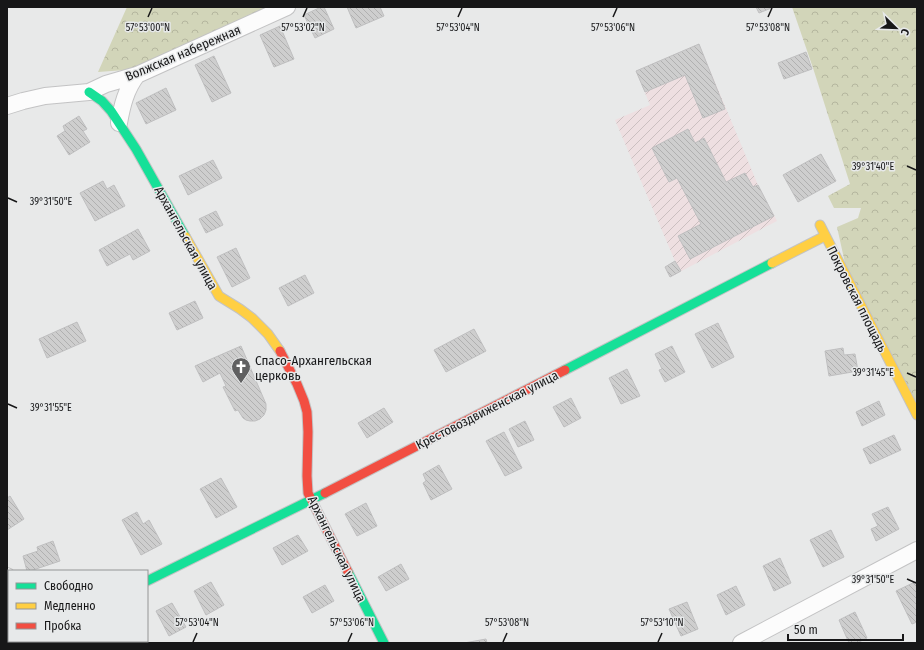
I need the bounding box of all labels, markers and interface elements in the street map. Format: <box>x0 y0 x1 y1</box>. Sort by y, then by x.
north arrow <box>876 8 916 48</box>
street label: Волжская набережная <box>123 22 243 84</box>
text: 57°53'00"N <box>126 22 170 34</box>
text: 57°53'02"N <box>281 22 325 34</box>
text: 57°53'04"N <box>436 22 480 34</box>
text: 57°53'06"N <box>591 22 635 34</box>
text: 57°53'08"N <box>746 22 790 34</box>
text: С <box>898 27 912 37</box>
text: 39°31'40"E <box>852 161 894 173</box>
street label: Архангельская улица <box>151 184 221 292</box>
text: 39°31'50"E <box>30 196 72 208</box>
street label: Покровская площадь <box>824 243 890 355</box>
place label: Спасо-Архангельская церковь <box>255 353 372 383</box>
church icon: Спасо-Архангельская церковь <box>230 356 252 384</box>
street label: Крестовоздвиженская улица <box>413 367 561 453</box>
text: 39°31'45"E <box>852 367 894 379</box>
text: 39°31'55"E <box>30 402 72 414</box>
street label: Архангельская улица <box>305 494 369 604</box>
legend <box>8 570 148 642</box>
text: 39°31'50"E <box>852 574 894 586</box>
text: Свободно <box>44 579 93 593</box>
text: Медленно <box>44 599 96 613</box>
scale bar <box>788 616 903 642</box>
text: 57°53'04"N <box>175 617 219 629</box>
text: 57°53'06"N <box>330 617 374 629</box>
text: 57°53'08"N <box>485 617 529 629</box>
text: 57°53'10"N <box>640 617 684 629</box>
text: Пробка <box>44 619 82 633</box>
text: 50 m <box>794 623 818 637</box>

